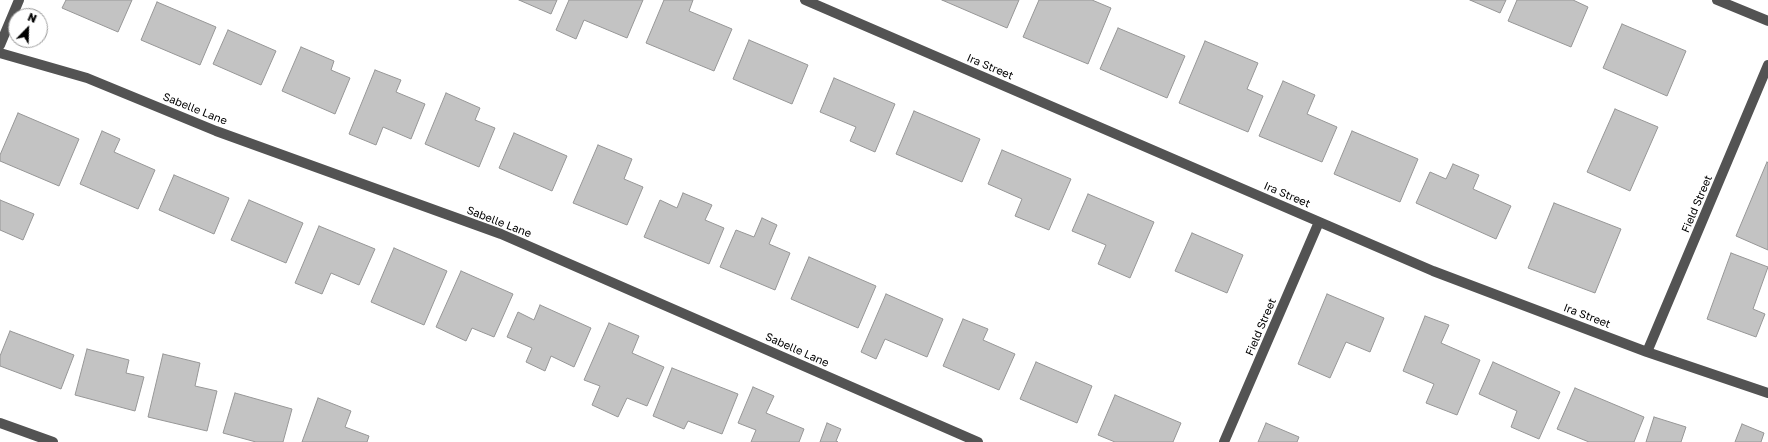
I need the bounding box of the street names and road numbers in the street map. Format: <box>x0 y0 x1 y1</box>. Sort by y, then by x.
street label: Ira Street <box>965 51 1015 83</box>
street label: Sabelle Lane <box>161 90 229 128</box>
street label: Field Street <box>1679 173 1715 235</box>
street label: Ira Street <box>1262 179 1312 211</box>
street label: Sabelle Lane <box>465 204 533 240</box>
street label: Field Street <box>1243 296 1279 358</box>
street label: Ira Street <box>1562 301 1612 331</box>
street label: Sabelle Lane <box>763 330 831 370</box>

